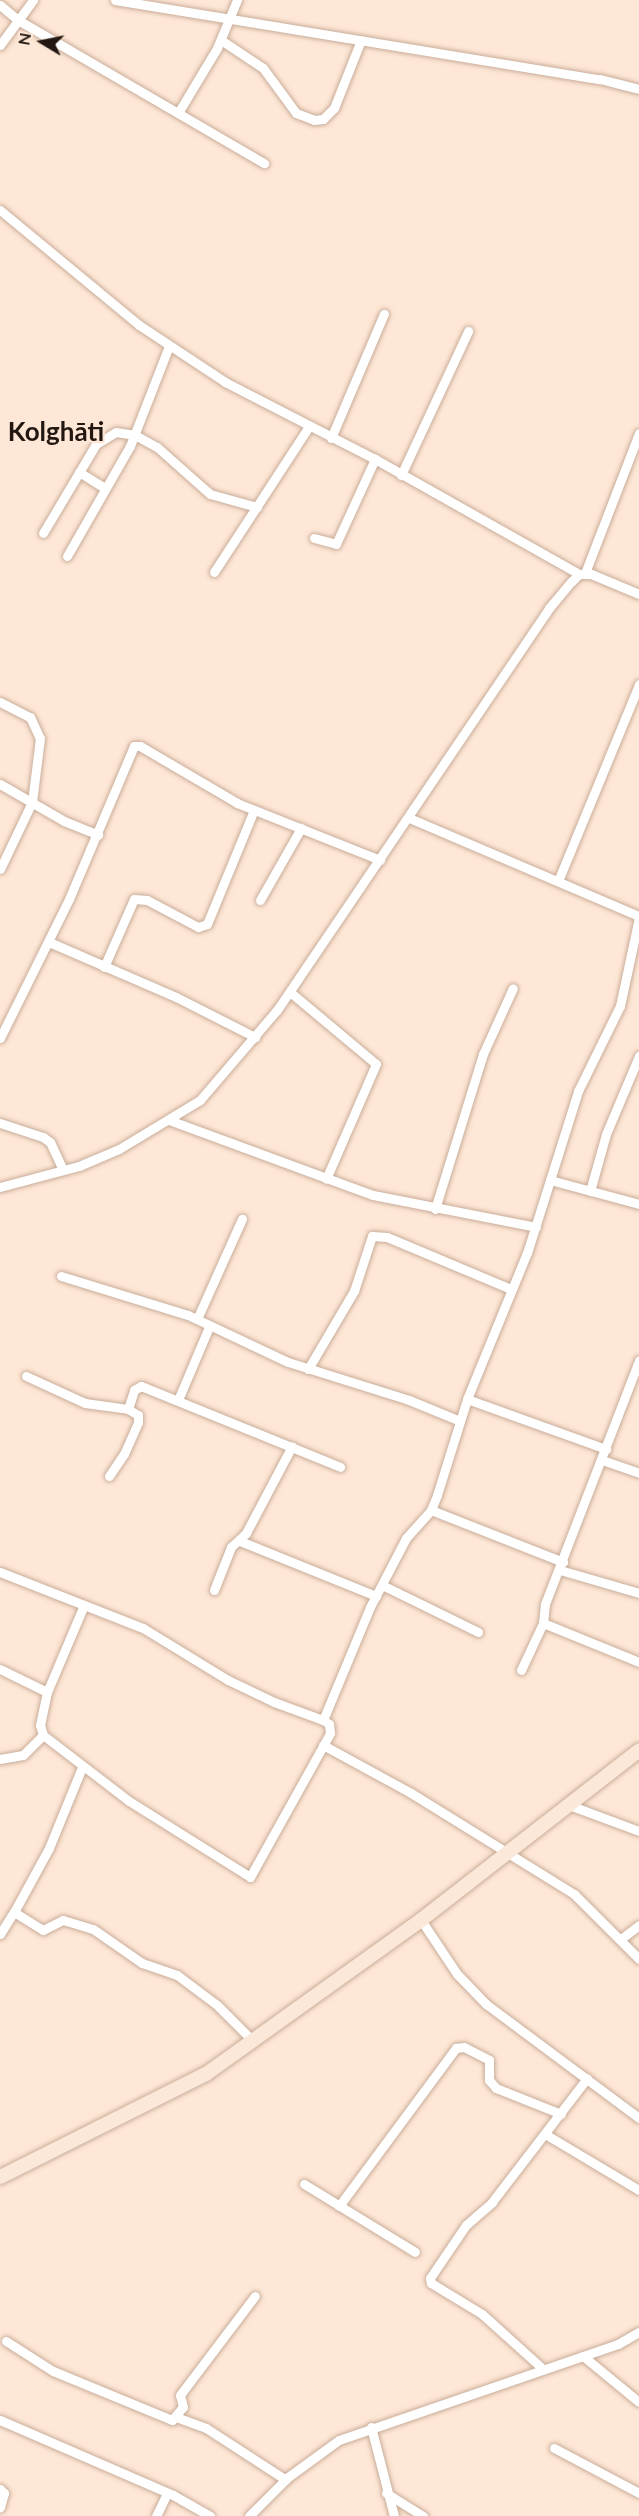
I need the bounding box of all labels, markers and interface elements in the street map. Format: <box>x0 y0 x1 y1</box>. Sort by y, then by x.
north arrow <box>12 12 72 72</box>
text: N <box>13 31 34 47</box>
district label: Kolghāti <box>8 416 104 448</box>

